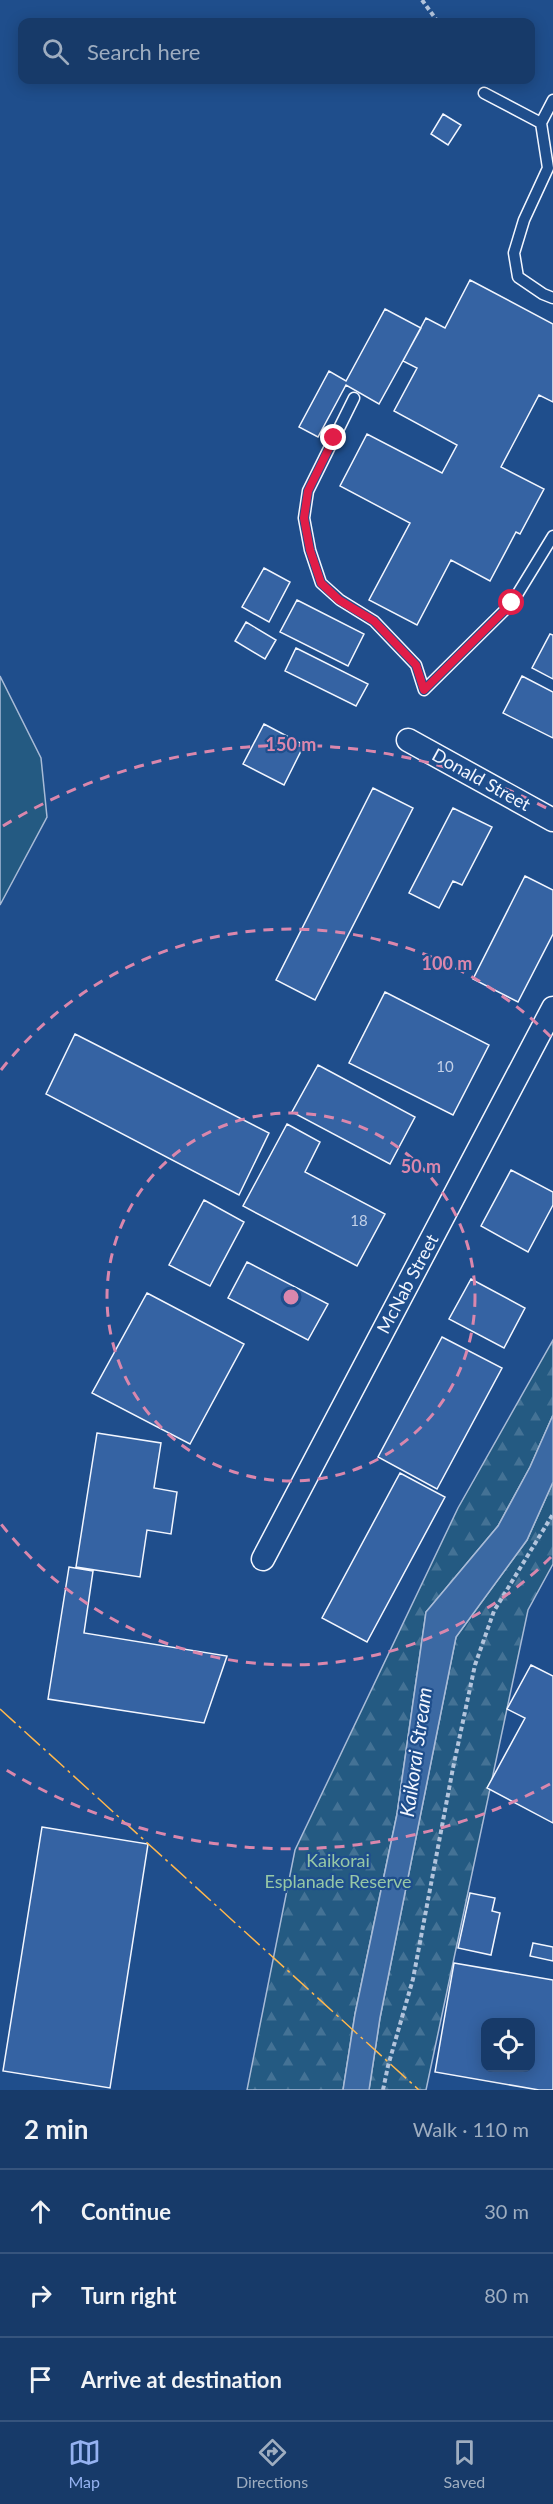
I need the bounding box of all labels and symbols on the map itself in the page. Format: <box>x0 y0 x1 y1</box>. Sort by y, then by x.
route end <box>320 424 346 450</box>
route start <box>498 589 524 615</box>
text: 150 m <box>266 733 316 755</box>
street label: Donald Street <box>428 743 535 815</box>
text: 100 m <box>422 952 472 974</box>
house number: 10 <box>436 1057 454 1075</box>
text: 50 m <box>401 1155 441 1177</box>
house number: 18 <box>350 1211 368 1229</box>
street label: McNab Street <box>372 1230 443 1337</box>
centre of rings <box>281 1287 301 1307</box>
water label: Kaikorai Stream <box>394 1686 436 1818</box>
park label: Kaikorai Esplanade Reserve <box>264 1849 412 1892</box>

